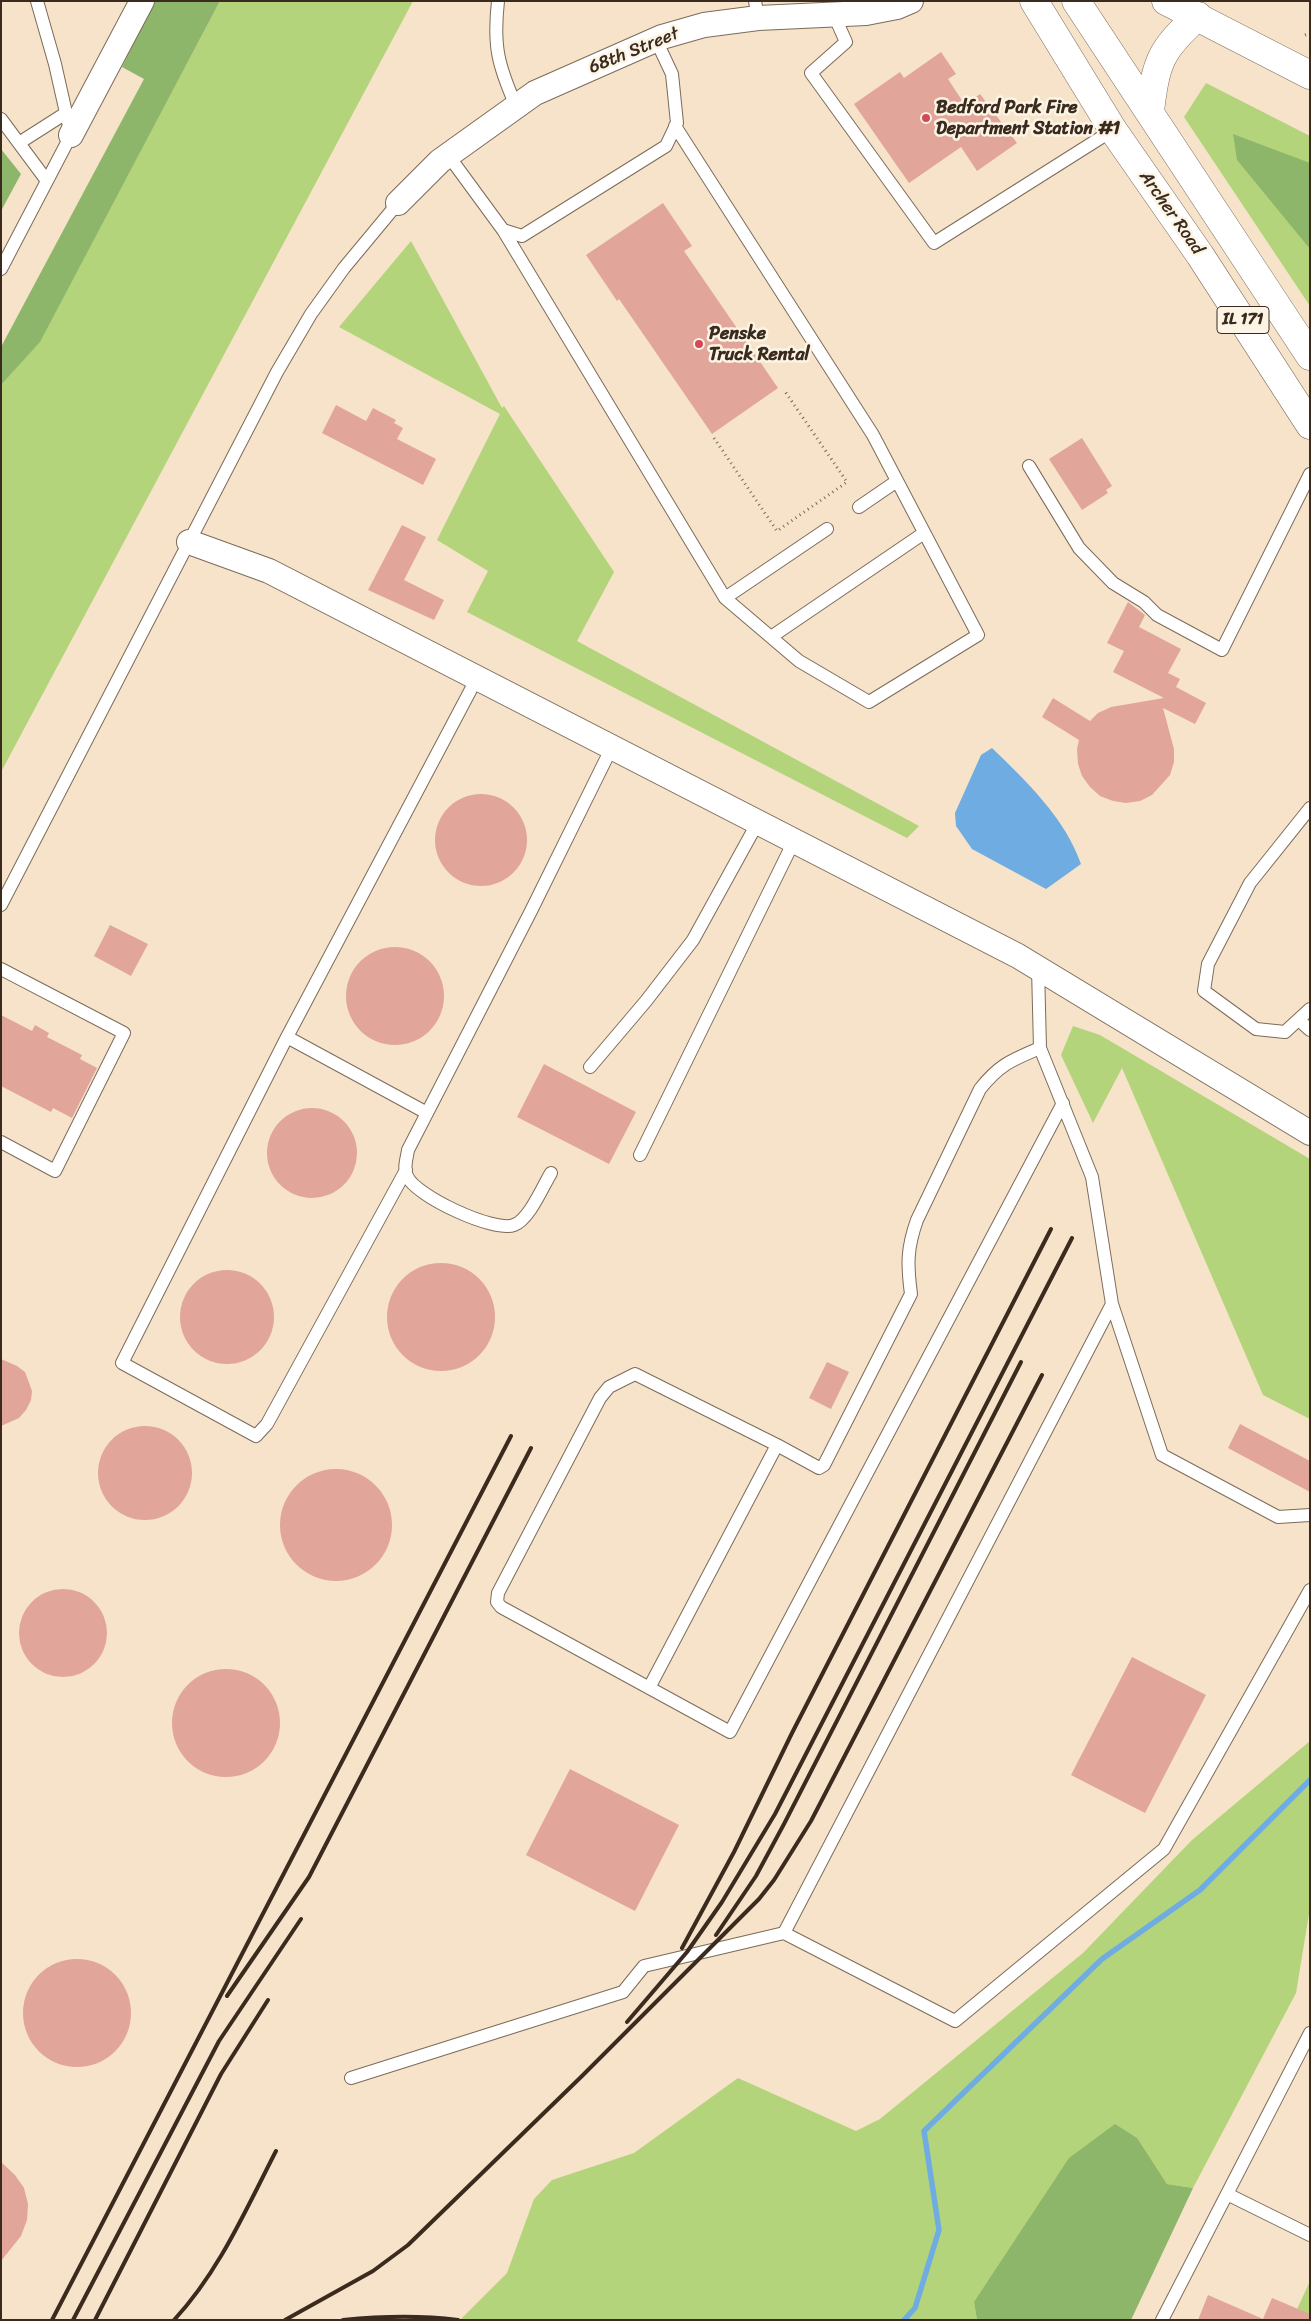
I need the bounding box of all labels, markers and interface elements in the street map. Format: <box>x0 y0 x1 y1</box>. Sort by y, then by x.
street label: 68th Street <box>586 23 682 79</box>
place label: Bedford Park Fire Department Station #1 <box>936 97 1120 140</box>
marker: Bedford Park Fire Department Station #1 <box>920 112 932 124</box>
street label: Archer Road <box>1134 167 1208 259</box>
road number: IL 171 <box>1217 306 1269 334</box>
place label: Penske Truck Rental <box>709 323 810 366</box>
marker: Penske Truck Rental <box>693 338 705 350</box>

